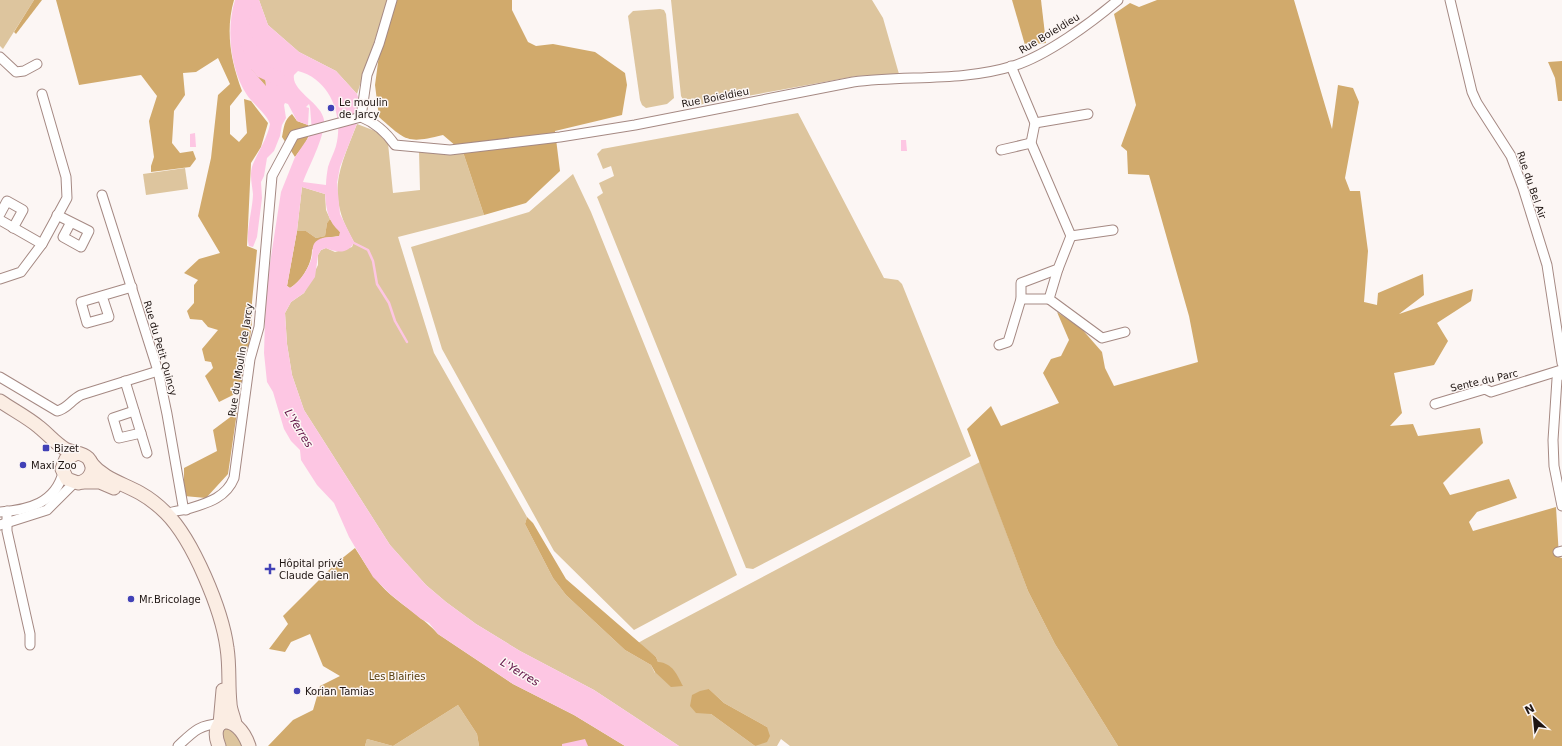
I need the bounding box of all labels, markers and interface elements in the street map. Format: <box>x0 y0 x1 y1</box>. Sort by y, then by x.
street label: Rue Boieldieu <box>1017 11 1081 56</box>
street label: Rue Boieldieu <box>680 86 750 109</box>
place label: Le moulin de Jarcy <box>339 97 388 120</box>
marker: Le moulin de Jarcy <box>326 103 336 113</box>
street label: Rue du Bel Air <box>1515 150 1549 221</box>
street label: Rue du Petit Quincy <box>142 299 179 397</box>
street label: Rue du Moulin de Jarcy <box>226 303 255 417</box>
street label: Sente du Parc <box>1449 367 1519 394</box>
water label: L'Yerres <box>282 407 316 450</box>
marker: Bizet <box>41 443 51 453</box>
place label: Bizet <box>54 443 79 454</box>
marker: Maxi Zoo <box>18 460 28 470</box>
place label: Maxi Zoo <box>31 460 77 471</box>
place label: Hôpital privé Claude Galien <box>279 558 349 581</box>
marker: Hôpital privé Claude Galien <box>264 563 276 575</box>
marker: Mr.Bricolage <box>126 594 136 604</box>
place label: Mr.Bricolage <box>139 594 201 605</box>
water label: L'Yerres <box>498 656 542 689</box>
park label: Les Blairies <box>369 671 425 682</box>
marker: Korian Tamias <box>292 686 302 696</box>
place label: Korian Tamias <box>305 686 374 697</box>
north arrow <box>1514 698 1554 738</box>
text: N <box>1523 702 1537 717</box>

